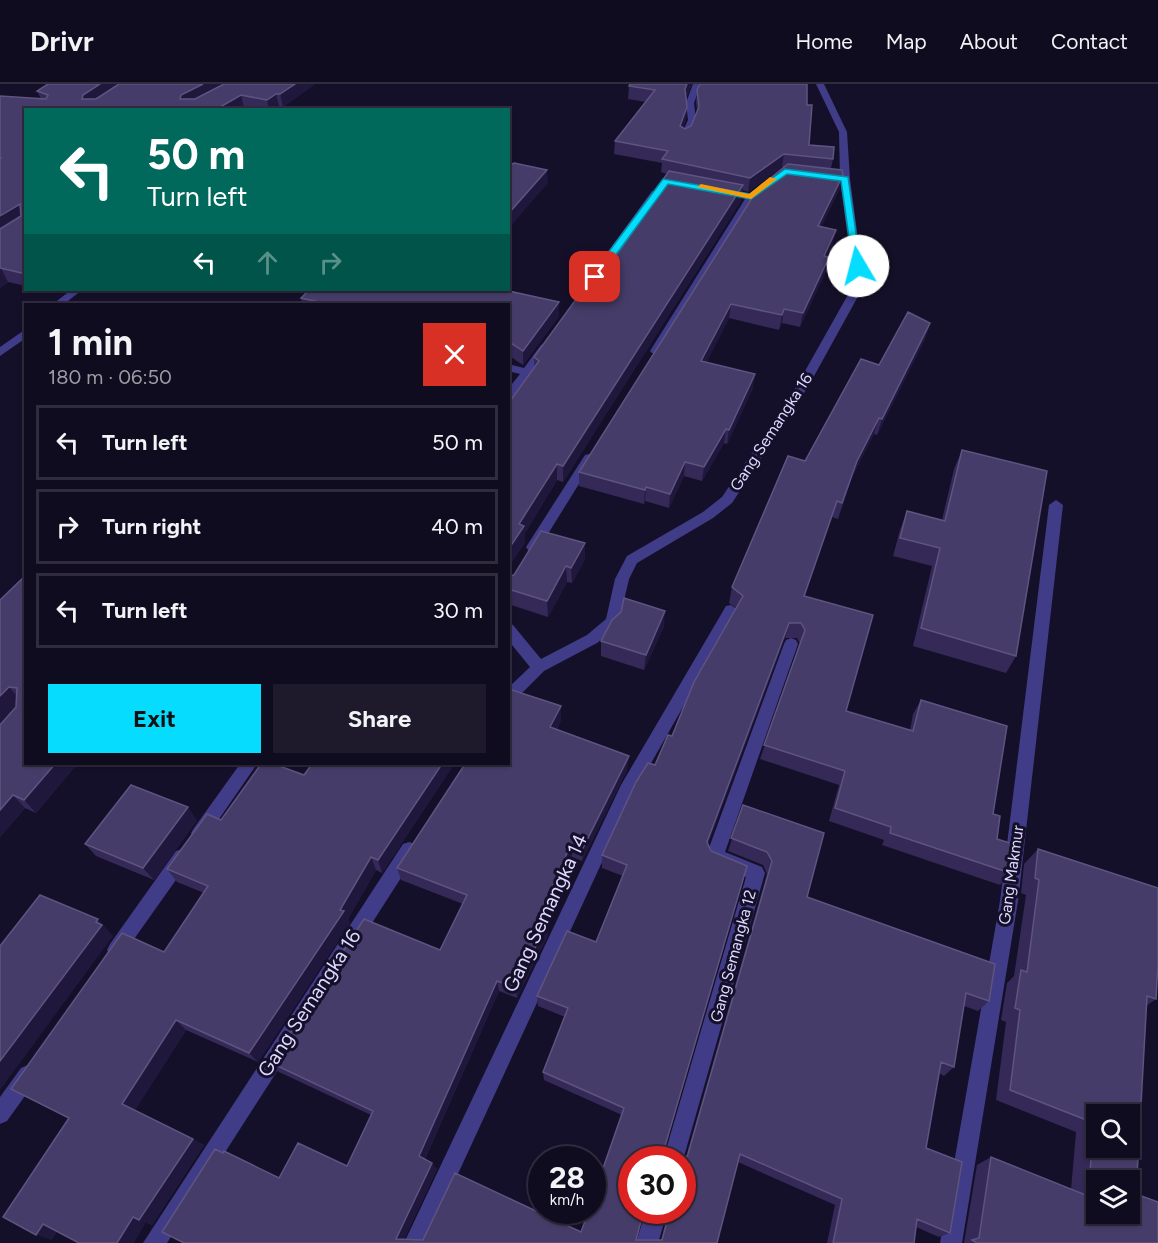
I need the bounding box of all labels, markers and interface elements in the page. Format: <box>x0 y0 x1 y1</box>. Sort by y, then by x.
text: Drivr <box>30 24 94 58</box>
text: Home <box>796 29 853 54</box>
text: Map <box>886 29 927 54</box>
text: About <box>960 29 1018 54</box>
text: Contact <box>1051 29 1128 54</box>
text: 50 m <box>147 129 245 180</box>
icon: left <box>48 132 126 210</box>
text: Turn left <box>147 180 247 213</box>
position arrow <box>826 234 890 298</box>
icon: left <box>188 246 221 279</box>
icon: ahead <box>251 246 284 279</box>
icon: right <box>314 246 347 279</box>
pin <box>569 251 620 302</box>
icon: arrive <box>578 260 611 293</box>
text: 1 min <box>48 321 133 364</box>
button: close <box>423 323 486 386</box>
text: 180 m · 06:50 <box>48 365 172 389</box>
street label: Gang Semangka 16 <box>726 370 816 494</box>
icon: left <box>51 426 84 459</box>
text: Turn left <box>102 429 188 456</box>
text: 50 m <box>432 429 483 456</box>
icon: right <box>51 510 84 543</box>
text: Turn right <box>102 513 201 540</box>
text: 40 m <box>431 513 483 540</box>
icon: left <box>51 594 84 627</box>
text: Turn left <box>102 597 188 624</box>
text: 30 m <box>433 597 483 624</box>
button: Exit <box>48 684 261 753</box>
button: Share <box>273 684 486 753</box>
street label: Gang Makmur <box>995 824 1027 926</box>
street label: Gang Semangka 14 <box>498 830 592 996</box>
street label: Gang Semangka 12 <box>706 888 760 1024</box>
street label: Gang Semangka 16 <box>252 925 366 1081</box>
map controls <box>1086 1104 1140 1224</box>
button: search <box>1086 1104 1140 1158</box>
speed limit sign: 30 <box>618 1146 696 1224</box>
text: 28 <box>549 1159 585 1196</box>
button: layers <box>1086 1170 1140 1224</box>
text: km/h <box>550 1191 584 1209</box>

